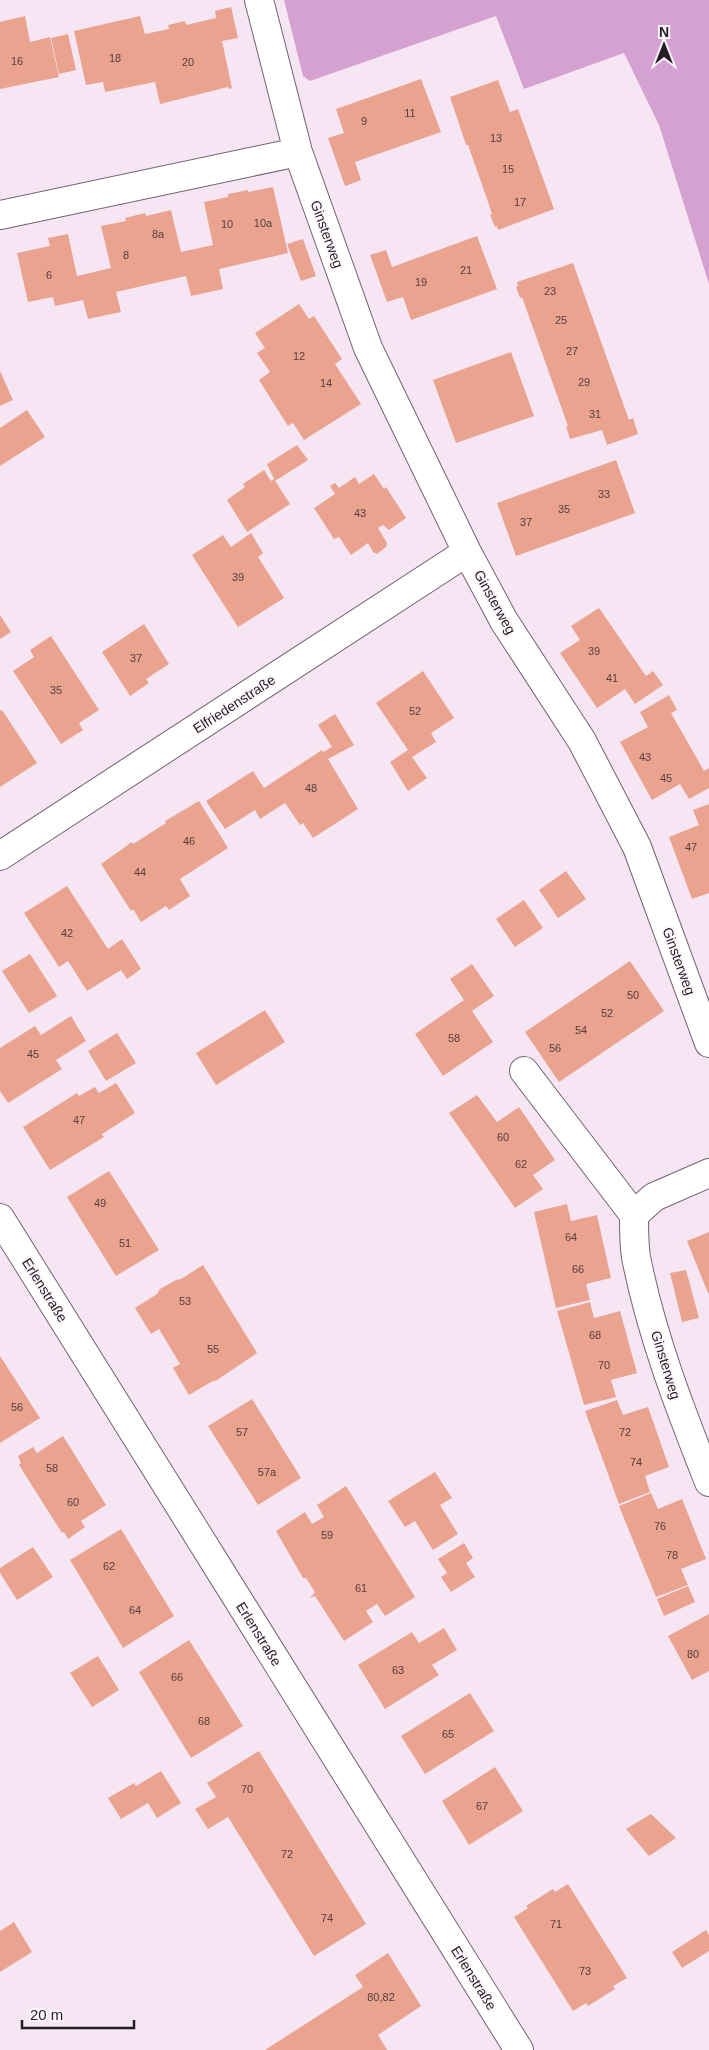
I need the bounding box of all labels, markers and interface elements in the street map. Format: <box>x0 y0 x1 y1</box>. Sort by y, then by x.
north arrow <box>639 20 689 70</box>
text: N <box>659 24 669 40</box>
house number: 18 <box>109 52 121 64</box>
house number: 16 <box>11 55 23 67</box>
house number: 20 <box>182 56 194 68</box>
house number: 11 <box>404 107 416 119</box>
house number: 9 <box>361 115 367 127</box>
house number: 13 <box>490 132 502 144</box>
house number: 15 <box>502 163 514 175</box>
house number: 17 <box>514 196 526 208</box>
street label: Ginsterweg <box>307 198 347 270</box>
house number: 10a <box>254 217 273 229</box>
house number: 10 <box>221 218 233 230</box>
house number: 8a <box>152 228 165 240</box>
house number: 8 <box>123 249 129 261</box>
house number: 21 <box>460 264 472 276</box>
house number: 6 <box>46 269 52 281</box>
house number: 19 <box>415 276 427 288</box>
house number: 23 <box>544 285 556 297</box>
house number: 25 <box>555 314 567 326</box>
house number: 27 <box>566 345 578 357</box>
house number: 12 <box>293 350 305 362</box>
house number: 29 <box>578 376 590 388</box>
house number: 14 <box>320 377 332 389</box>
house number: 31 <box>589 408 601 420</box>
house number: 33 <box>598 488 610 500</box>
house number: 35 <box>558 503 570 515</box>
house number: 43 <box>354 507 366 519</box>
house number: 37 <box>520 516 532 528</box>
street label: Ginsterweg <box>471 567 519 637</box>
house number: 39 <box>232 571 244 583</box>
house number: 39 <box>588 645 600 657</box>
house number: 37 <box>130 652 142 664</box>
street label: Elfriedenstraße <box>190 671 278 737</box>
house number: 41 <box>606 672 618 684</box>
house number: 35 <box>50 684 62 696</box>
house number: 52 <box>409 705 421 717</box>
house number: 43 <box>639 751 651 763</box>
house number: 45 <box>660 772 672 784</box>
house number: 48 <box>305 782 317 794</box>
house number: 46 <box>183 835 195 847</box>
house number: 47 <box>685 841 697 853</box>
house number: 44 <box>134 866 146 878</box>
street label: Ginsterweg <box>659 925 699 997</box>
house number: 42 <box>61 927 73 939</box>
house number: 50 <box>627 989 639 1001</box>
house number: 52 <box>601 1007 613 1019</box>
house number: 54 <box>575 1024 587 1036</box>
house number: 58 <box>448 1032 460 1044</box>
house number: 56 <box>549 1042 561 1054</box>
house number: 45 <box>27 1048 39 1060</box>
house number: 47 <box>73 1114 85 1126</box>
house number: 60 <box>497 1131 509 1143</box>
house number: 62 <box>515 1158 527 1170</box>
house number: 49 <box>94 1197 106 1209</box>
house number: 64 <box>565 1231 577 1243</box>
house number: 51 <box>119 1237 131 1249</box>
street label: Erlenstraße <box>19 1255 71 1325</box>
house number: 66 <box>572 1263 584 1275</box>
house number: 53 <box>179 1295 191 1307</box>
house number: 68 <box>589 1329 601 1341</box>
street label: Ginsterweg <box>648 1329 684 1401</box>
house number: 55 <box>207 1343 219 1355</box>
house number: 70 <box>598 1359 610 1371</box>
house number: 56 <box>11 1401 23 1413</box>
house number: 57 <box>236 1426 248 1438</box>
house number: 72 <box>619 1426 631 1438</box>
house number: 74 <box>630 1456 642 1468</box>
house number: 58 <box>46 1462 58 1474</box>
house number: 57a <box>258 1466 277 1478</box>
house number: 60 <box>67 1496 79 1508</box>
house number: 76 <box>654 1520 666 1532</box>
house number: 59 <box>321 1529 333 1541</box>
house number: 78 <box>666 1549 678 1561</box>
house number: 62 <box>103 1560 115 1572</box>
house number: 61 <box>355 1582 367 1594</box>
street label: Erlenstraße <box>233 1599 285 1669</box>
house number: 64 <box>129 1604 141 1616</box>
house number: 80 <box>687 1648 699 1660</box>
house number: 63 <box>392 1664 404 1676</box>
house number: 66 <box>171 1671 183 1683</box>
house number: 68 <box>198 1715 210 1727</box>
house number: 65 <box>442 1728 454 1740</box>
house number: 70 <box>241 1783 253 1795</box>
house number: 67 <box>476 1800 488 1812</box>
house number: 72 <box>281 1848 293 1860</box>
house number: 74 <box>321 1912 333 1924</box>
house number: 71 <box>550 1918 562 1930</box>
street label: Erlenstraße <box>448 1943 500 2013</box>
house number: 73 <box>579 1965 591 1977</box>
house number: 80,82 <box>367 1991 395 2003</box>
scale bar <box>22 1998 135 2030</box>
text: 20 m <box>30 2006 63 2023</box>

